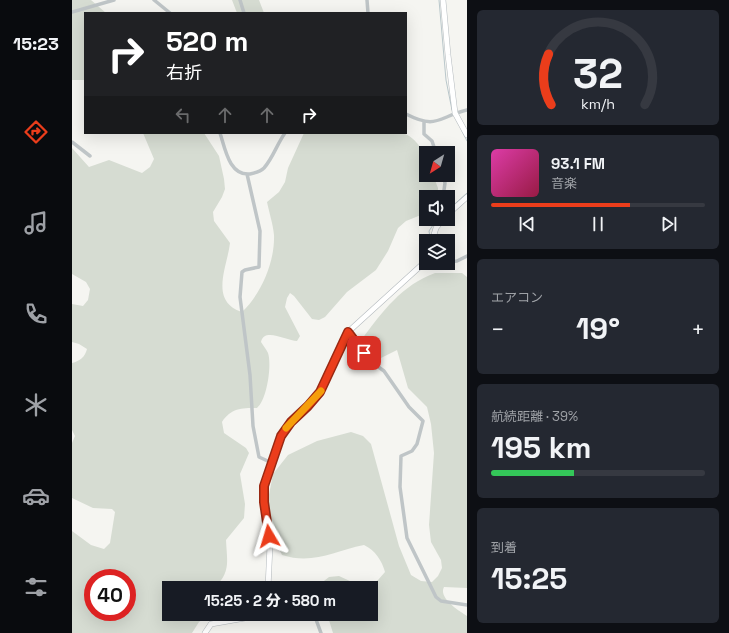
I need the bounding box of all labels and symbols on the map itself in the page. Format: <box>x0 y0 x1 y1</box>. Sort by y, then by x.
north arrow <box>419 146 455 182</box>
pin <box>347 336 381 370</box>
position arrow <box>248 515 290 557</box>
speed limit sign: 40 <box>84 569 136 621</box>

